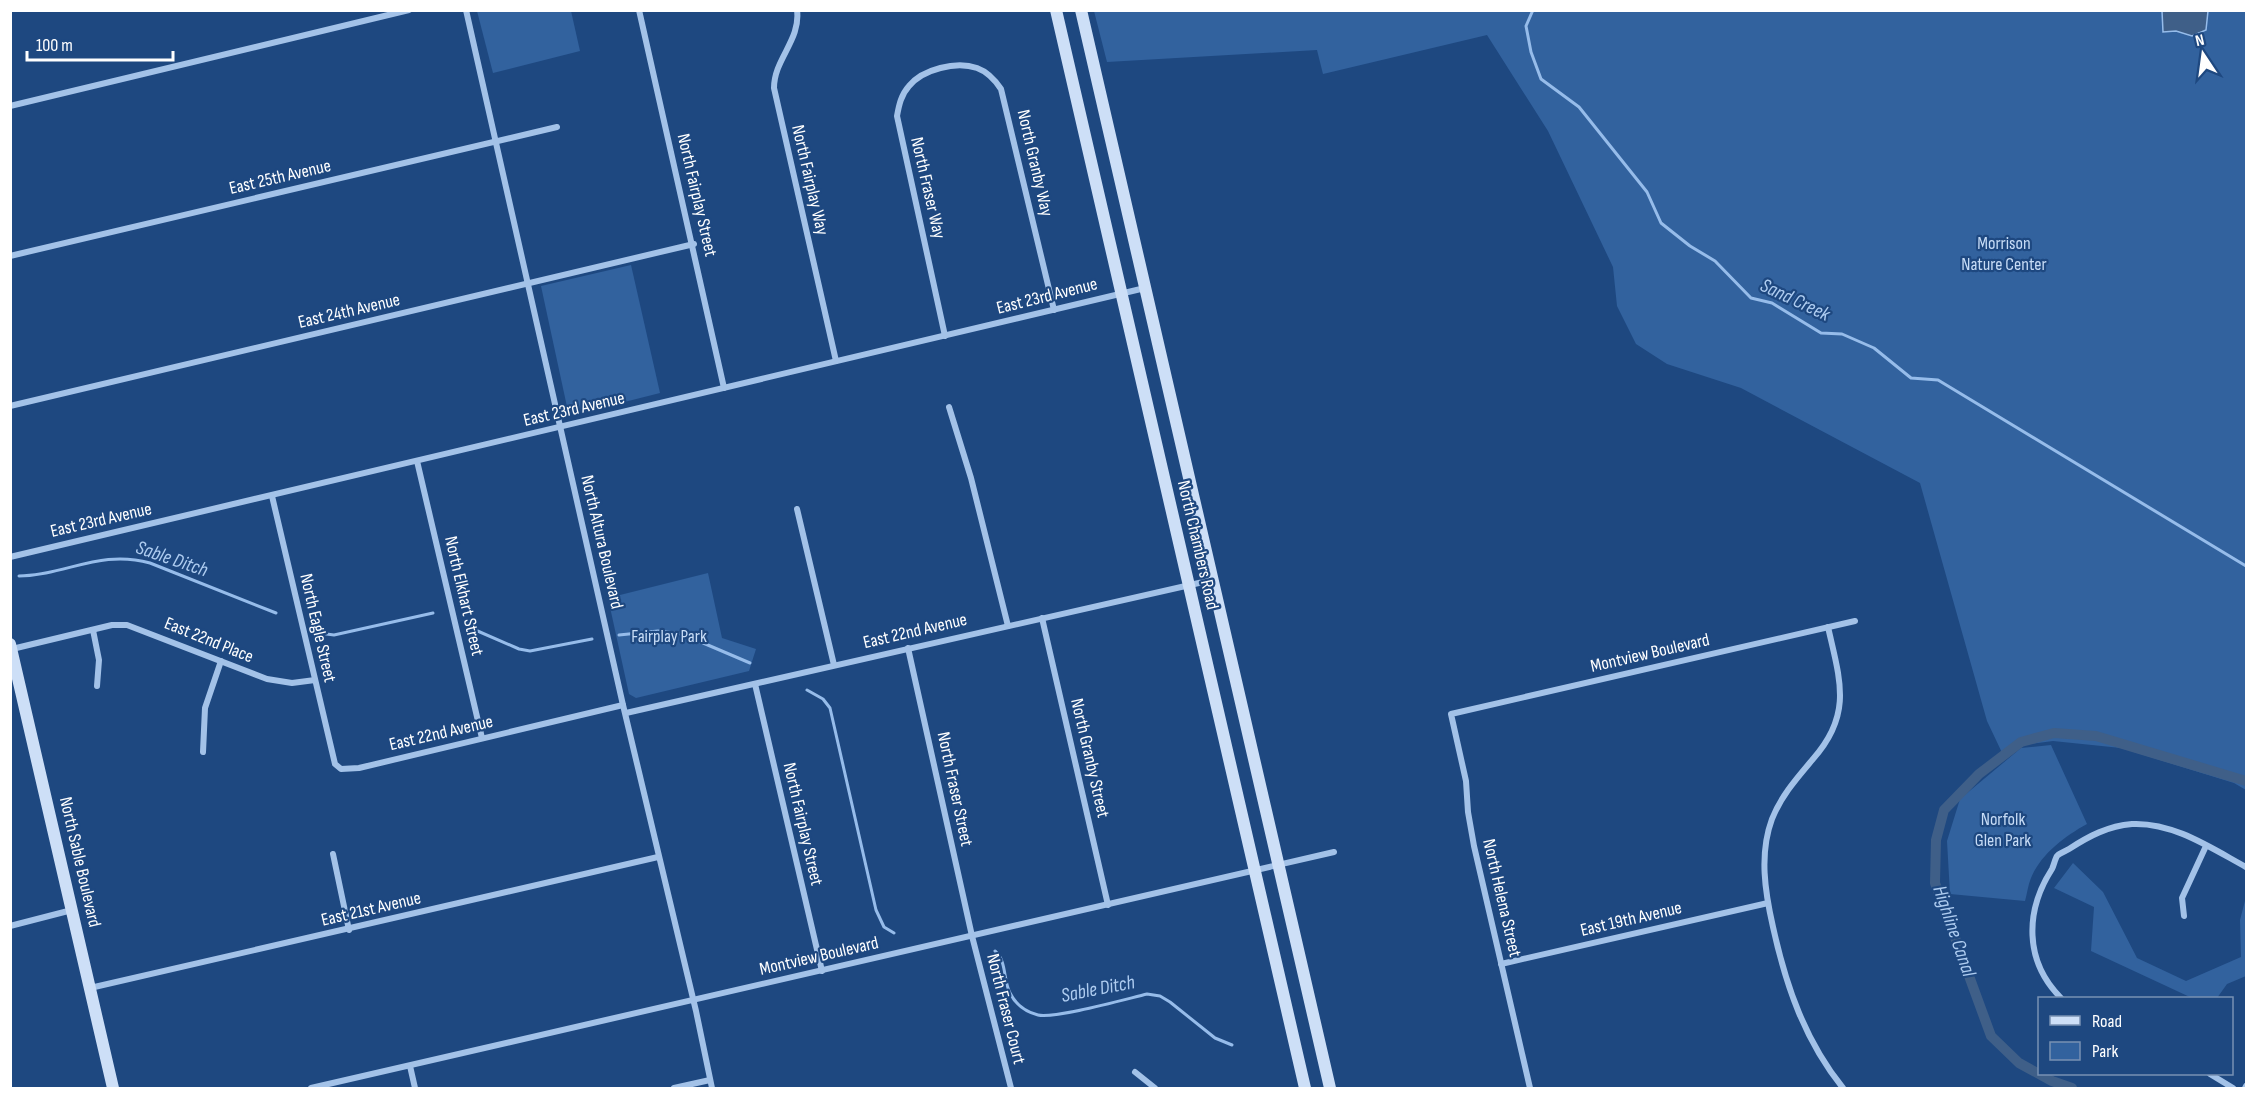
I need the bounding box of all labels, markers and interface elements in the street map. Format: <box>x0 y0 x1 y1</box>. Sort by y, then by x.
scale bar <box>27 24 172 62</box>
north arrow <box>2173 24 2233 84</box>
text: N <box>2194 31 2206 51</box>
text: 100 m <box>36 35 73 56</box>
street label: North Granby Way <box>1013 108 1057 218</box>
street label: North Fairplay Way <box>787 123 833 237</box>
street label: North Fairplay Street <box>673 132 721 259</box>
street label: North Fraser Way <box>906 135 950 241</box>
street label: East 25th Avenue <box>227 155 333 199</box>
park label: Morrison Nature Center <box>1961 233 2047 275</box>
street label: East 23rd Avenue <box>994 273 1100 319</box>
water label: Sand Creek <box>1756 273 1834 327</box>
street label: East 24th Avenue <box>296 289 402 333</box>
street label: East 23rd Avenue <box>521 387 627 431</box>
street label: North Altura Boulevard <box>576 473 628 611</box>
street label: North Chambers Road <box>1173 478 1223 612</box>
street label: East 23rd Avenue <box>48 498 154 542</box>
street label: North Elkhart Street <box>440 534 488 658</box>
water label: Sable Ditch <box>133 536 211 582</box>
street label: North Eagle Street <box>295 572 341 685</box>
street label: East 22nd Avenue <box>861 609 969 653</box>
street label: East 22nd Place <box>161 613 257 667</box>
park label: Fairplay Park <box>631 626 707 647</box>
street label: Montview Boulevard <box>1588 629 1712 677</box>
street label: North Granby Street <box>1066 696 1114 820</box>
street label: East 22nd Avenue <box>387 711 495 755</box>
street label: North Fraser Street <box>933 730 977 849</box>
street label: North Fairplay Street <box>779 761 827 888</box>
street label: North Sable Boulevard <box>55 795 105 929</box>
park label: Norfolk Glen Park <box>1975 809 2031 851</box>
street label: North Helena Street <box>1478 837 1526 960</box>
water label: Highline Canal <box>1927 882 1981 981</box>
street label: East 21st Avenue <box>319 887 423 931</box>
street label: East 19th Avenue <box>1578 897 1684 941</box>
street label: Montview Boulevard <box>757 932 881 980</box>
street label: North Fraser Court <box>982 952 1030 1067</box>
water label: Sable Ditch <box>1059 970 1137 1008</box>
legend <box>2038 997 2233 1075</box>
text: Road <box>2092 1011 2122 1032</box>
text: Park <box>2092 1041 2118 1062</box>

